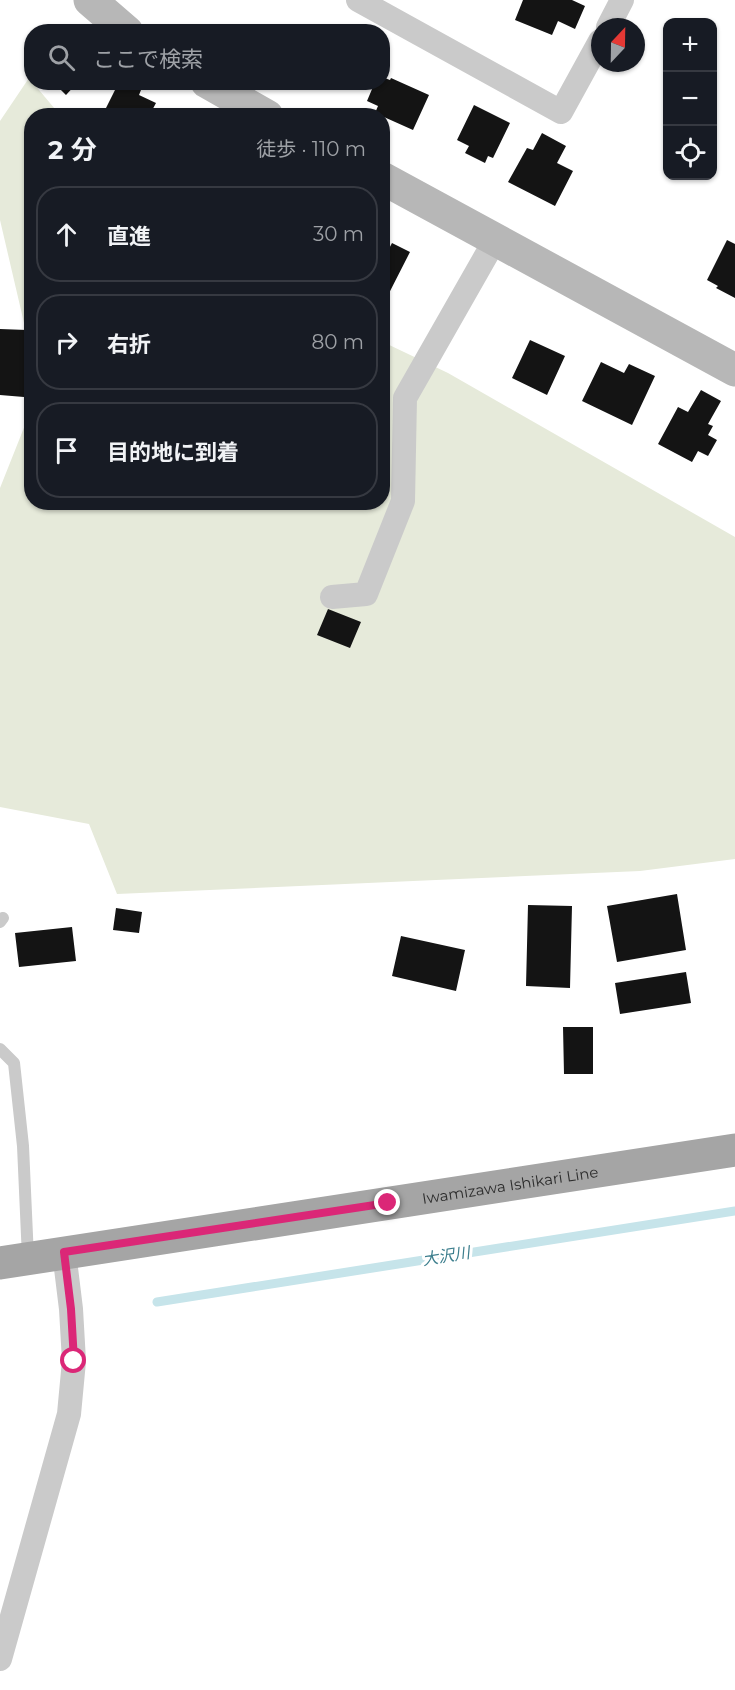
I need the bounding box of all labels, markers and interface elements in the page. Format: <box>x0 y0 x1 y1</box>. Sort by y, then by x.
north arrow <box>591 18 645 72</box>
map controls <box>663 18 717 180</box>
button: + <box>663 18 717 72</box>
search box <box>24 24 390 90</box>
icon: search <box>45 41 78 74</box>
text: ここで検索 <box>93 46 203 73</box>
button: − <box>663 72 717 126</box>
button: locate <box>663 126 717 180</box>
text: 2 分 <box>48 134 97 166</box>
text: 徒歩 · 110 m <box>256 137 366 161</box>
icon: ahead <box>50 218 83 251</box>
text: 30 m <box>313 222 364 246</box>
text: 直進 <box>107 223 151 250</box>
icon: right <box>50 326 83 359</box>
text: 80 m <box>312 330 364 354</box>
text: 右折 <box>107 331 151 358</box>
icon: arrive <box>50 434 83 467</box>
text: 目的地に到着 <box>107 439 239 466</box>
street label: Iwamizawa Ishikari Line <box>421 1162 599 1208</box>
route end <box>374 1189 400 1215</box>
water label: 大沢川 <box>421 1243 473 1269</box>
route start <box>60 1347 86 1373</box>

